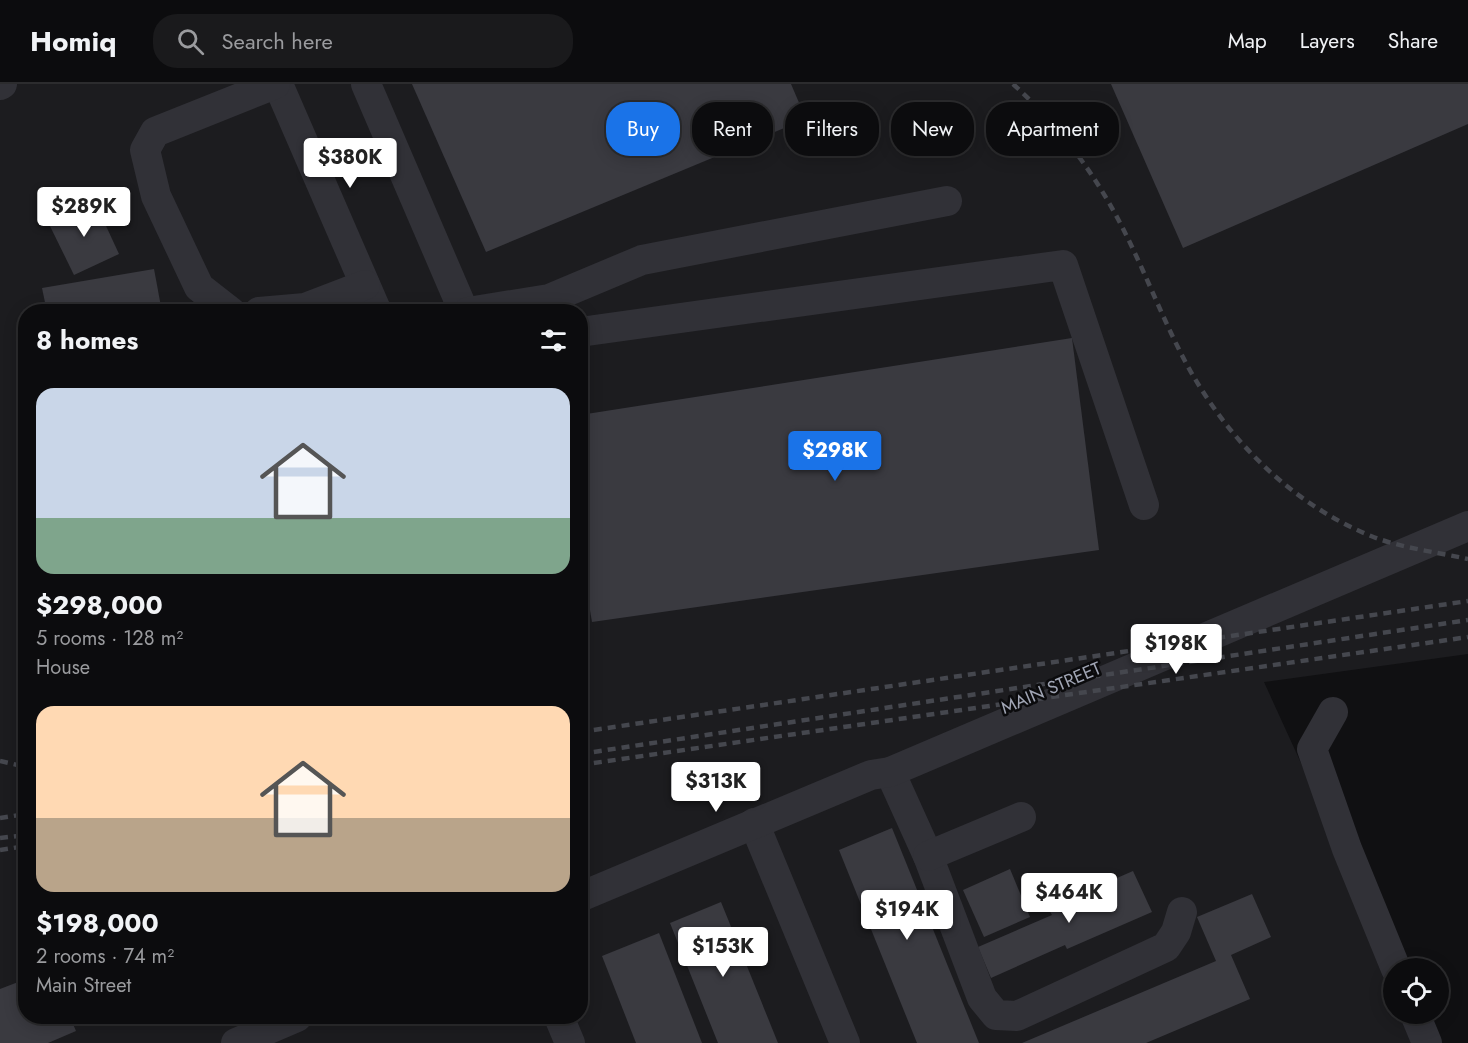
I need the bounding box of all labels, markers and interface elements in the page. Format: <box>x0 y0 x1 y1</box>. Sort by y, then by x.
search box <box>153 14 573 68</box>
text: Homiq <box>30 21 117 62</box>
icon: search <box>174 25 207 58</box>
text: Search here <box>222 25 333 57</box>
text: Map <box>1228 26 1267 56</box>
text: Layers <box>1300 26 1355 56</box>
text: Share <box>1388 26 1438 56</box>
chip: Buy <box>606 102 680 156</box>
chip: Rent <box>692 102 773 156</box>
chip: Filters <box>785 102 879 156</box>
chip: New <box>891 102 974 156</box>
chip: Apartment <box>986 102 1119 156</box>
pin: $380K <box>308 138 392 189</box>
text: $380K <box>318 143 382 172</box>
pin: $289K <box>42 187 126 238</box>
text: $289K <box>51 192 117 221</box>
text: 8 homes <box>36 321 138 359</box>
icon: filters <box>537 324 570 357</box>
icon: home <box>249 427 357 535</box>
pin: $298K <box>793 431 877 482</box>
text: $298K <box>802 436 868 465</box>
text: $298,000 <box>36 586 163 624</box>
text: 5 rooms · 128 m² <box>36 624 183 653</box>
pin: $198K <box>1134 624 1218 675</box>
text: $198K <box>1145 629 1207 658</box>
text: House <box>36 653 90 682</box>
street label: MAIN STREET <box>997 655 1106 721</box>
icon: home <box>249 745 357 853</box>
pin: $313K <box>674 762 758 813</box>
text: $313K <box>685 767 747 796</box>
pin: $464K <box>1027 873 1111 924</box>
text: $464K <box>1035 878 1103 907</box>
pin: $194K <box>865 890 949 941</box>
text: $194K <box>875 895 939 924</box>
text: $198,000 <box>36 904 159 942</box>
pin: $153K <box>681 927 765 978</box>
text: $153K <box>692 932 754 961</box>
text: 2 rooms · 74 m² <box>36 942 174 971</box>
map controls <box>1383 958 1449 1024</box>
button: locate <box>1383 958 1449 1024</box>
text: Main Street <box>36 971 131 1000</box>

